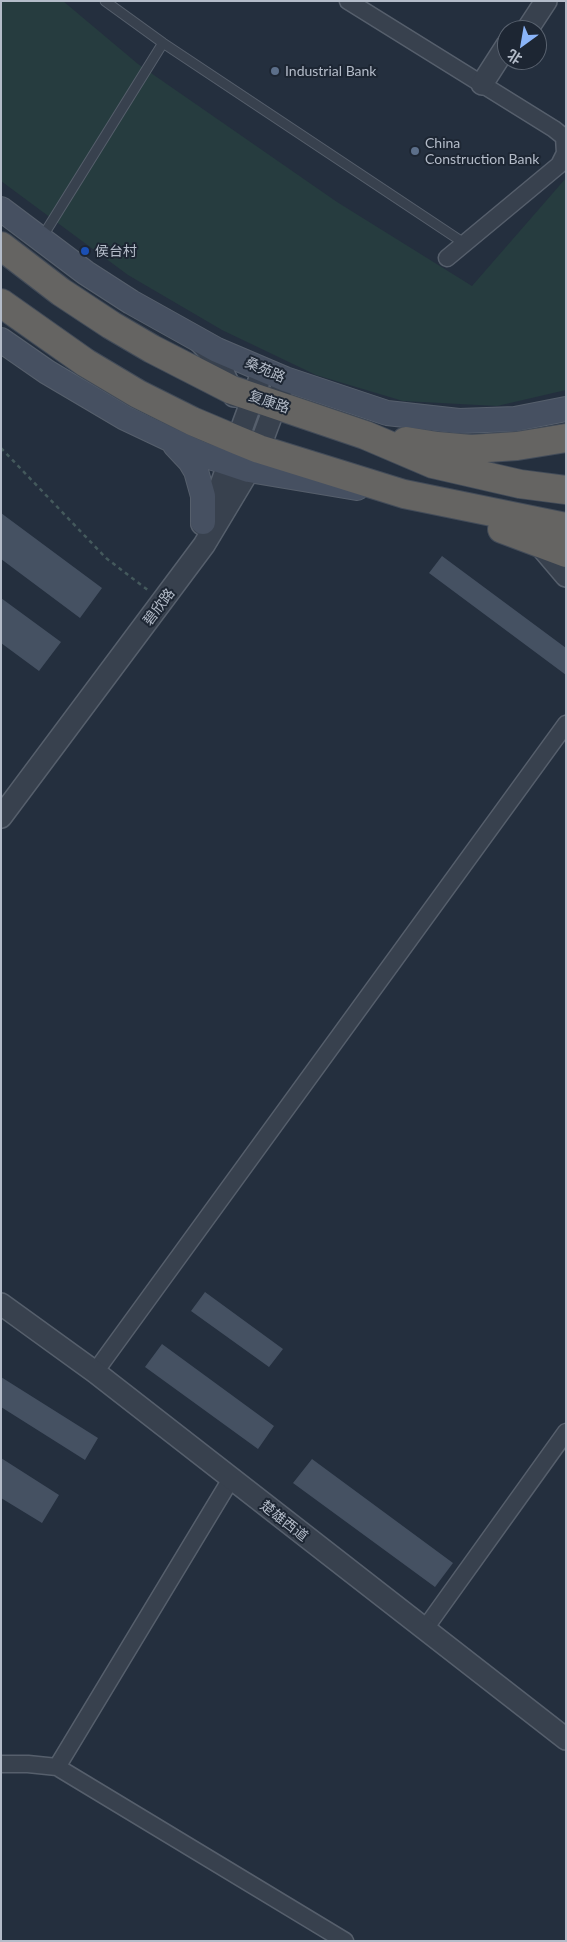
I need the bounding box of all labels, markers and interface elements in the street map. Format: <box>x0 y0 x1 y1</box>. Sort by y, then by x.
north arrow <box>497 20 547 70</box>
text: 北 <box>504 46 525 68</box>
place label: Industrial Bank <box>285 63 376 79</box>
marker: Industrial Bank <box>269 65 281 77</box>
place label: China Construction Bank <box>425 135 539 168</box>
marker: China Construction Bank <box>409 145 421 157</box>
place label: 侯台村 <box>95 243 137 259</box>
marker: 侯台村 <box>79 245 91 257</box>
street label: 桑苑路 <box>242 354 288 386</box>
street label: 复康路 <box>246 387 292 417</box>
street label: 碧欣路 <box>140 585 178 629</box>
street label: 楚雄西道 <box>257 1497 311 1545</box>

